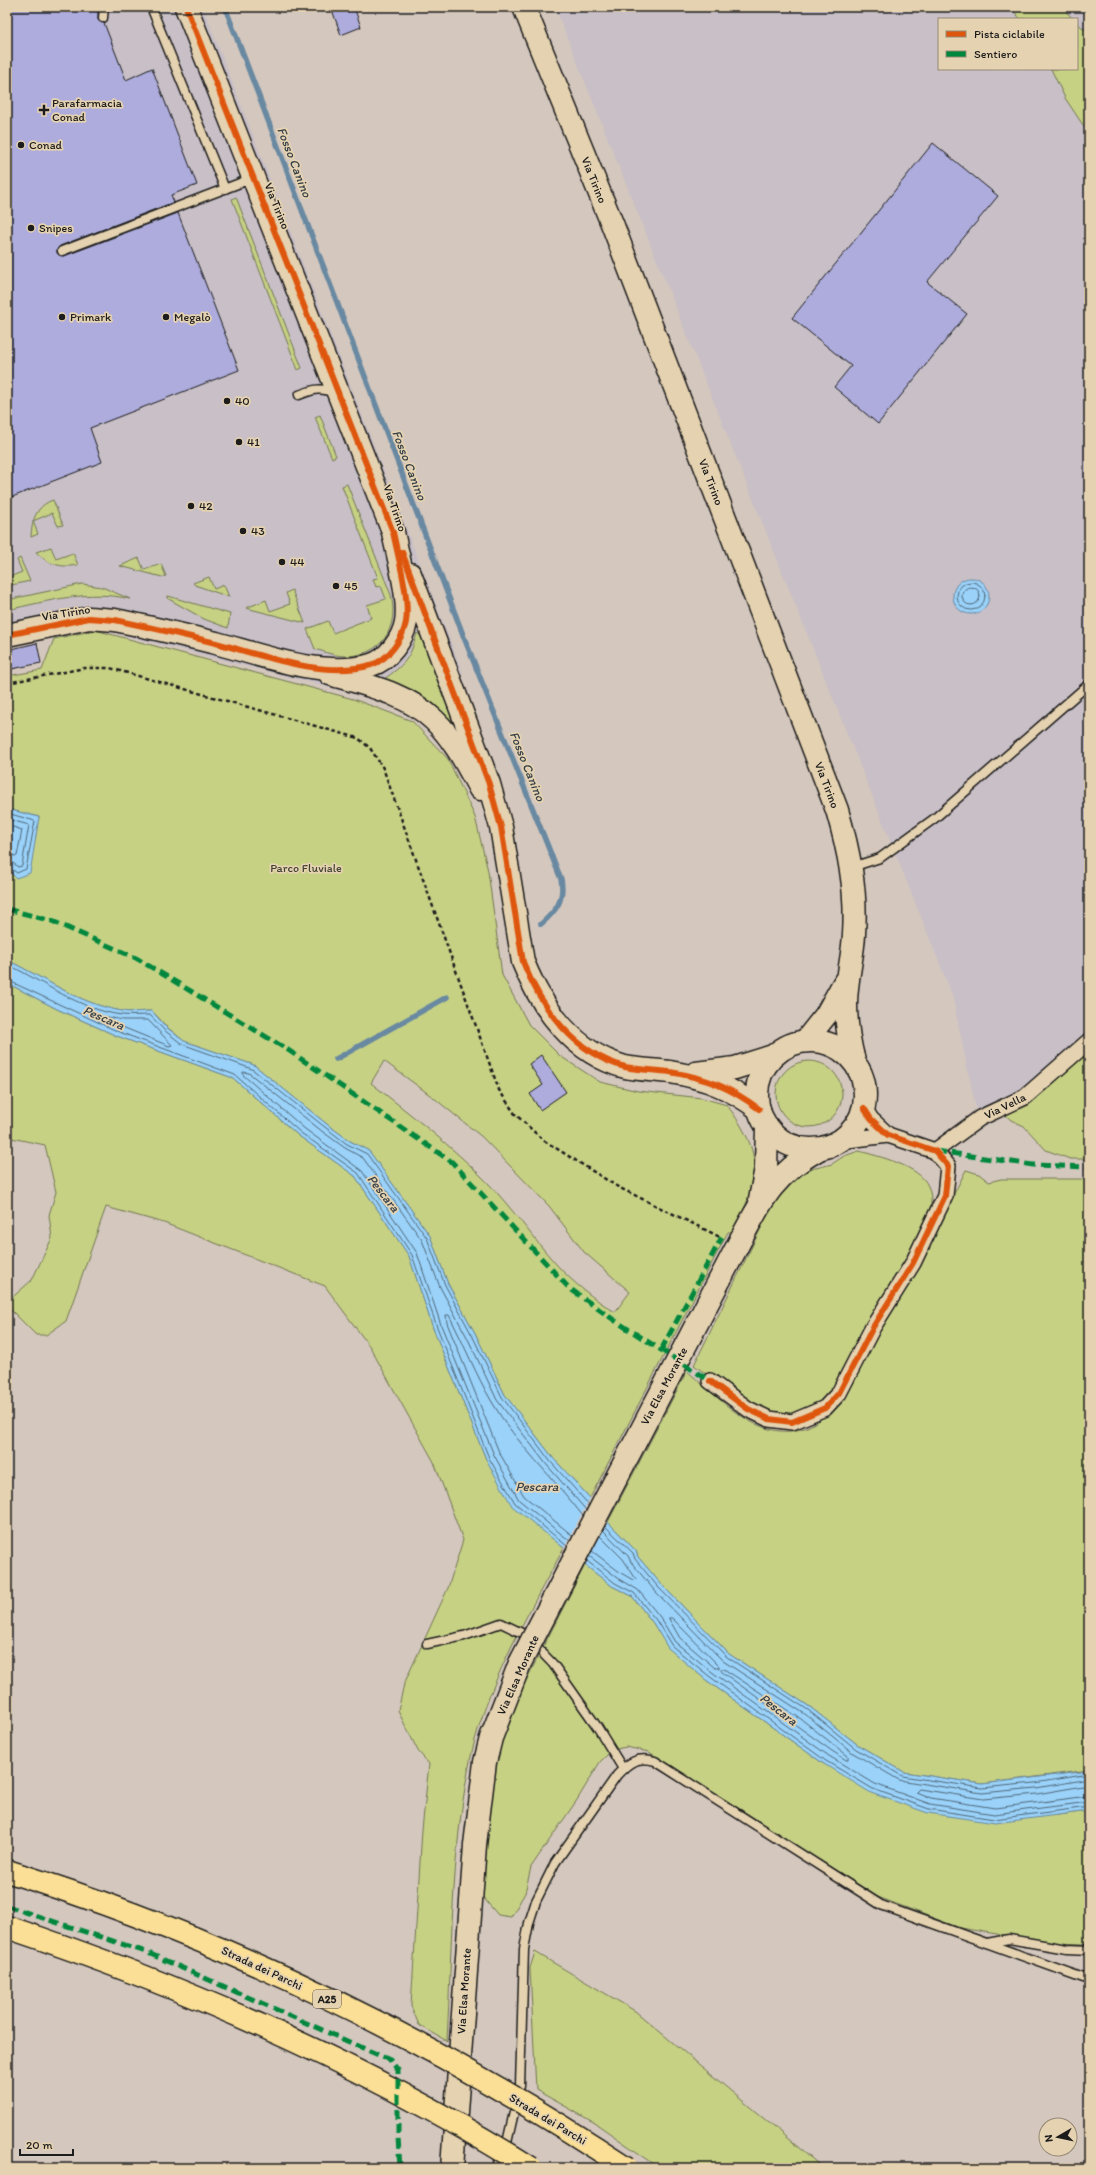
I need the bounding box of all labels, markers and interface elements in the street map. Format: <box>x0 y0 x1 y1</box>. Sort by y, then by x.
legend <box>938 18 1078 70</box>
text: Pista ciclabile <box>974 27 1045 41</box>
text: Sentiero <box>974 47 1018 61</box>
place label: Parafarmacia Conad <box>52 96 123 124</box>
marker: Parafarmacia Conad <box>39 105 49 115</box>
water label: Fosso Canino <box>274 125 315 200</box>
place label: Conad <box>29 138 63 152</box>
marker: Conad <box>16 140 26 150</box>
street label: Via Tirino <box>578 155 610 205</box>
street label: Via Tirino <box>261 181 293 231</box>
place label: Snipes <box>39 221 73 235</box>
marker: Snipes <box>26 223 36 233</box>
place label: Primark <box>70 310 112 324</box>
place label: Megalò <box>174 310 211 324</box>
marker: Primark <box>57 312 67 322</box>
marker: Megalò <box>161 312 171 322</box>
place label: 40 <box>235 394 250 408</box>
marker: 40 <box>222 396 232 406</box>
water label: Fosso Canino <box>389 428 430 503</box>
place label: 41 <box>247 435 260 449</box>
marker: 41 <box>234 437 244 447</box>
street label: Via Tirino <box>696 457 726 507</box>
street label: Via Tirino <box>380 483 410 533</box>
place label: 42 <box>199 499 213 513</box>
marker: 42 <box>186 501 196 511</box>
place label: 43 <box>251 524 265 538</box>
marker: 43 <box>238 526 248 536</box>
place label: 44 <box>290 555 304 569</box>
marker: 44 <box>277 557 287 567</box>
place label: 45 <box>344 579 358 593</box>
marker: 45 <box>331 581 341 591</box>
street label: Via Tirino <box>41 602 91 624</box>
water label: Fosso Canino <box>507 729 548 804</box>
street label: Via Tirino <box>812 760 842 810</box>
park label: Parco Fluviale <box>270 861 342 875</box>
water label: Pescara <box>81 1002 127 1033</box>
street label: Via Vella <box>982 1090 1029 1122</box>
water label: Pescara <box>364 1172 403 1215</box>
street label: Via Elsa Morante <box>638 1344 691 1427</box>
water label: Pescara <box>515 1479 559 1494</box>
street label: Via Elsa Morante <box>494 1633 542 1717</box>
water label: Pescara <box>757 1690 801 1729</box>
street label: Strada dei Parchi <box>219 1943 305 1993</box>
street label: Via Elsa Morante <box>454 1947 474 2035</box>
road number: A25 <box>313 1990 341 2008</box>
street label: Strada dei Parchi <box>507 2090 589 2148</box>
north arrow <box>1038 2117 1078 2157</box>
scale bar <box>20 2131 73 2157</box>
text: N <box>1042 2134 1056 2143</box>
text: 20 m <box>26 2138 53 2152</box>

